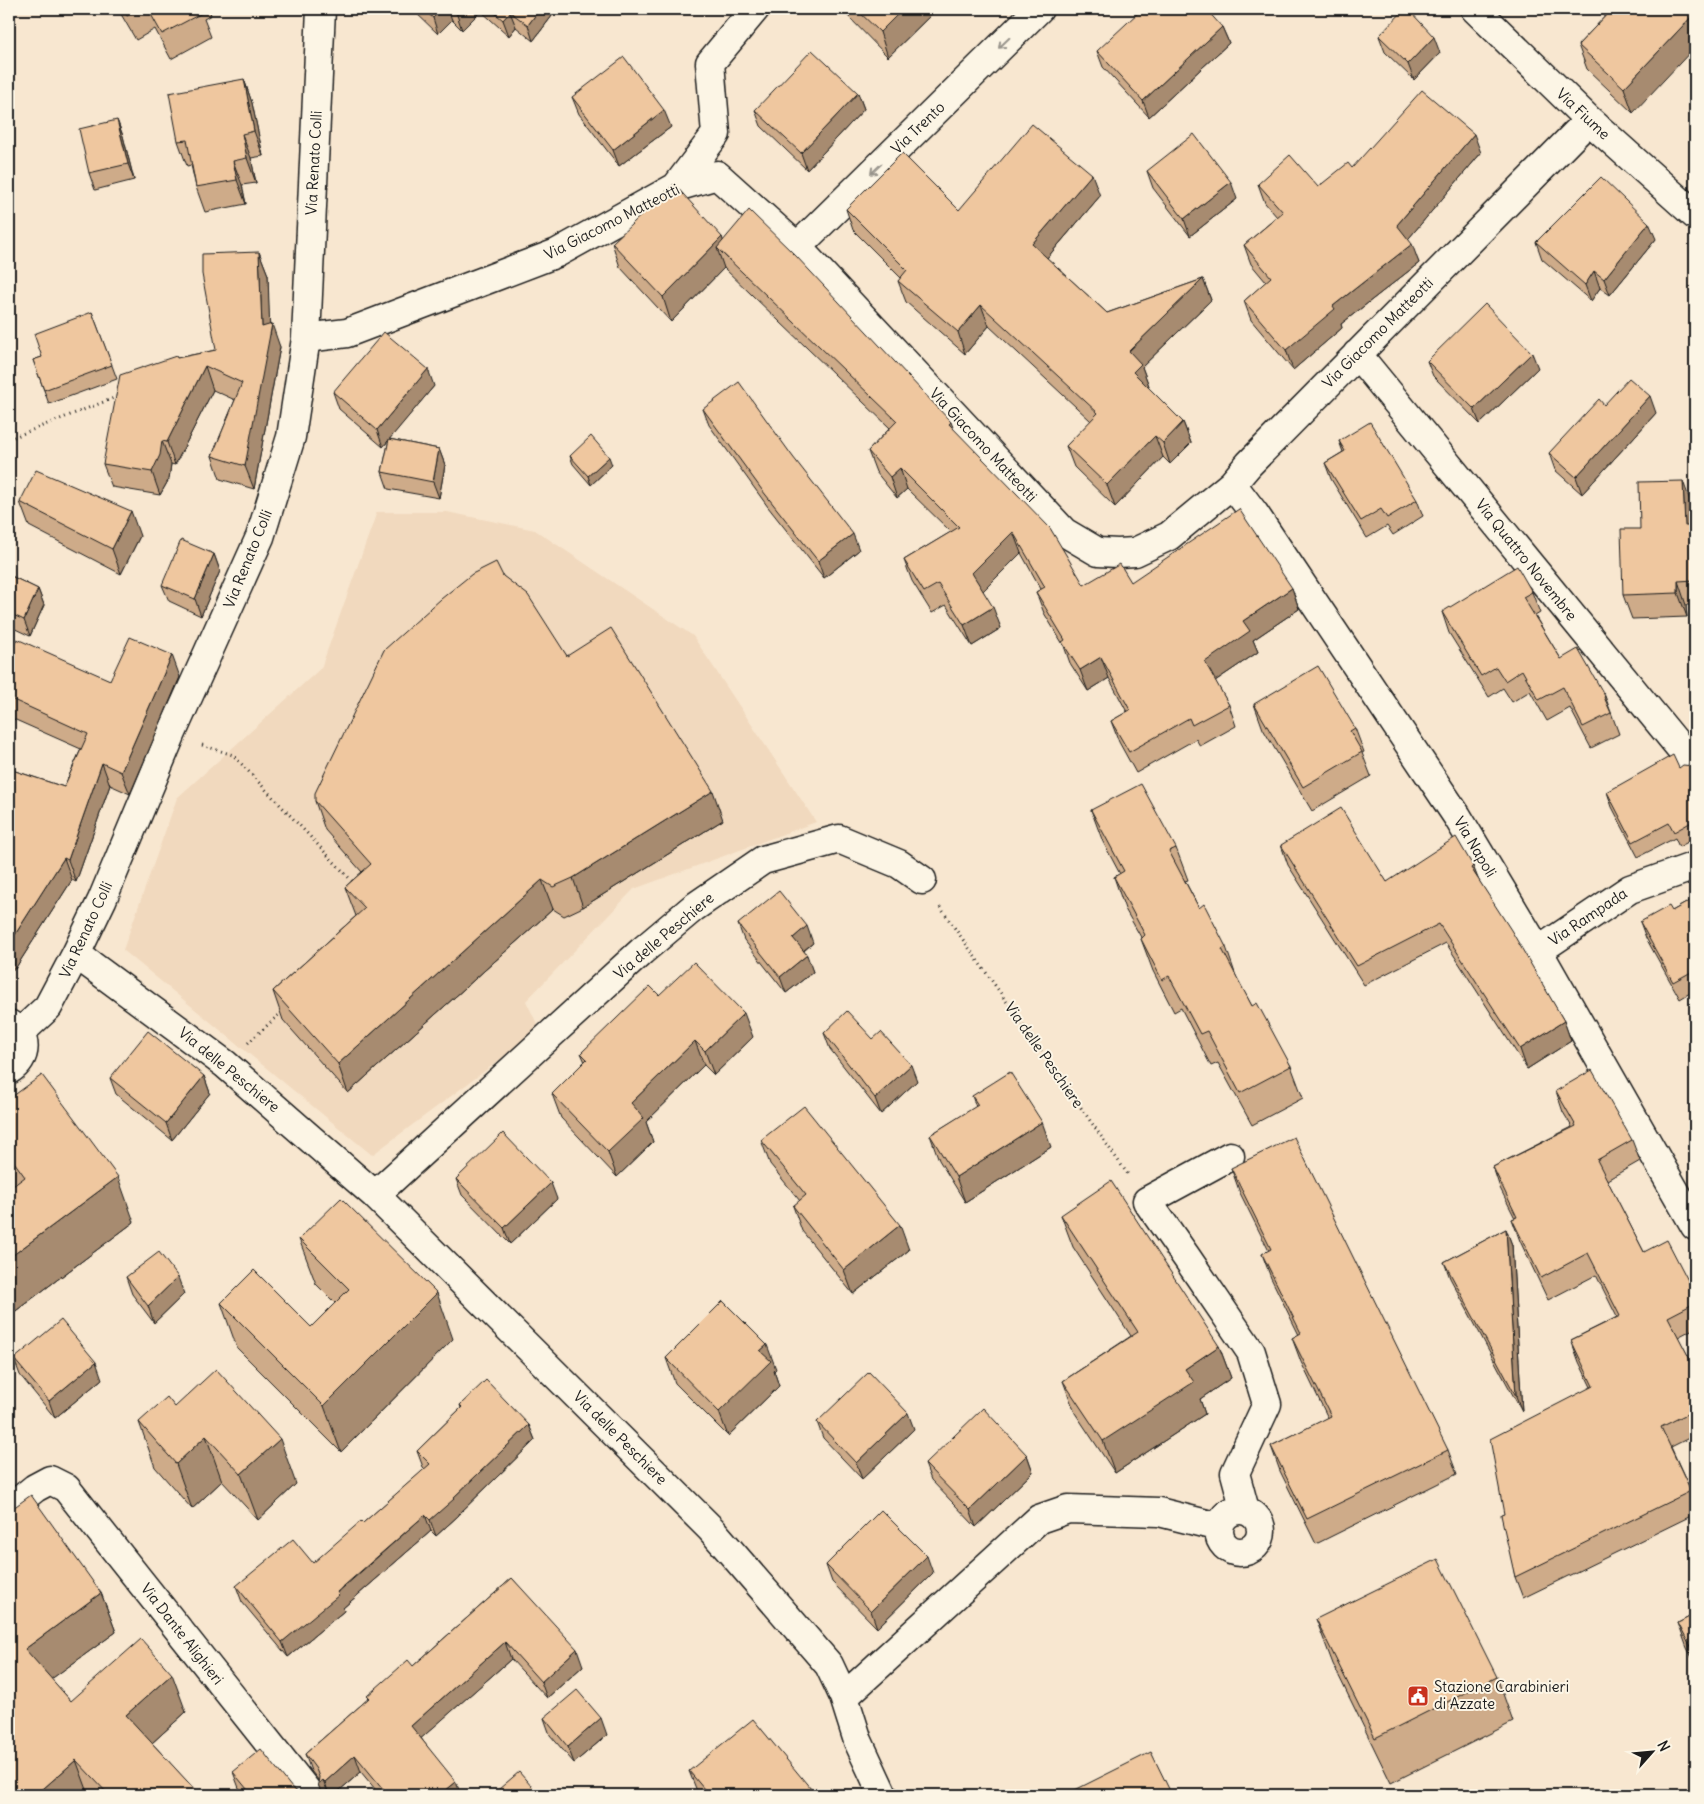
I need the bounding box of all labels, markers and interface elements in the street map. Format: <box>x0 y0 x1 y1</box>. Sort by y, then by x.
one-way arrow <box>998 37 1010 49</box>
street label: Via Fiume <box>1552 84 1614 143</box>
street label: Via Trento <box>887 97 949 158</box>
street label: Via Renato Colli <box>301 110 326 216</box>
one-way arrow <box>869 163 882 175</box>
street label: Via Giacomo Matteotti <box>541 179 683 264</box>
street label: Via Giacomo Matteotti <box>1318 273 1437 392</box>
street label: Via Giacomo Matteotti <box>926 384 1041 506</box>
street label: Via Quattro Novembre <box>1472 495 1581 624</box>
street label: Via Renato Colli <box>219 507 276 611</box>
street label: Via Napoli <box>1450 813 1501 881</box>
street label: Via Renato Colli <box>55 878 116 981</box>
street label: Via Rampada <box>1545 883 1631 950</box>
street label: Via delle Peschiere <box>610 888 718 983</box>
street label: Via delle Peschiere <box>1001 998 1088 1111</box>
street label: Via delle Peschiere <box>175 1023 284 1116</box>
street label: Via delle Peschiere <box>569 1387 671 1489</box>
street label: Via Dante Alighieri <box>137 1579 228 1688</box>
place label: Stazione Carabinieri di Azzate <box>1434 1677 1569 1713</box>
public building icon: Stazione Carabinieri di Azzate <box>1406 1684 1430 1708</box>
north arrow <box>1626 1726 1676 1776</box>
text: N <box>1653 1738 1674 1754</box>

